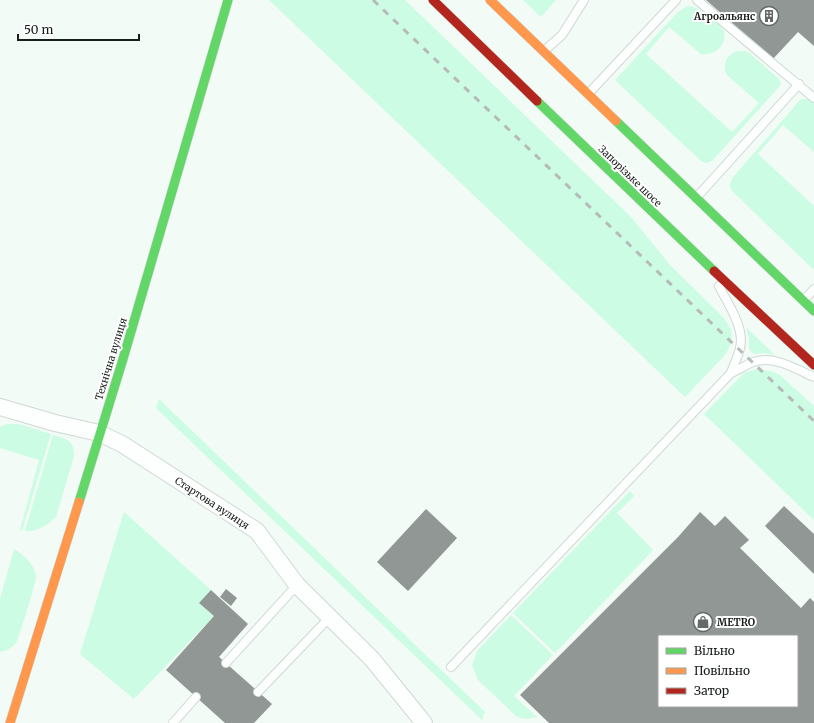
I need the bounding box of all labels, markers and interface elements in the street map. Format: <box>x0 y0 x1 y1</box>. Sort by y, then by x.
building icon: Агроальянс <box>758 5 780 27</box>
place label: Агроальянс <box>693 10 755 23</box>
scale bar <box>18 16 139 42</box>
text: 50 m <box>24 22 53 37</box>
street label: Запорізьке шосе <box>596 142 664 210</box>
street label: Технічна вулиця <box>92 316 130 402</box>
street label: Стартова вулиця <box>172 474 252 532</box>
shop icon: METRO <box>692 611 714 633</box>
place label: METRO <box>717 616 755 629</box>
legend <box>658 635 798 707</box>
text: Вільно <box>694 643 735 658</box>
text: Повільно <box>694 663 750 678</box>
text: Затор <box>694 683 729 698</box>

